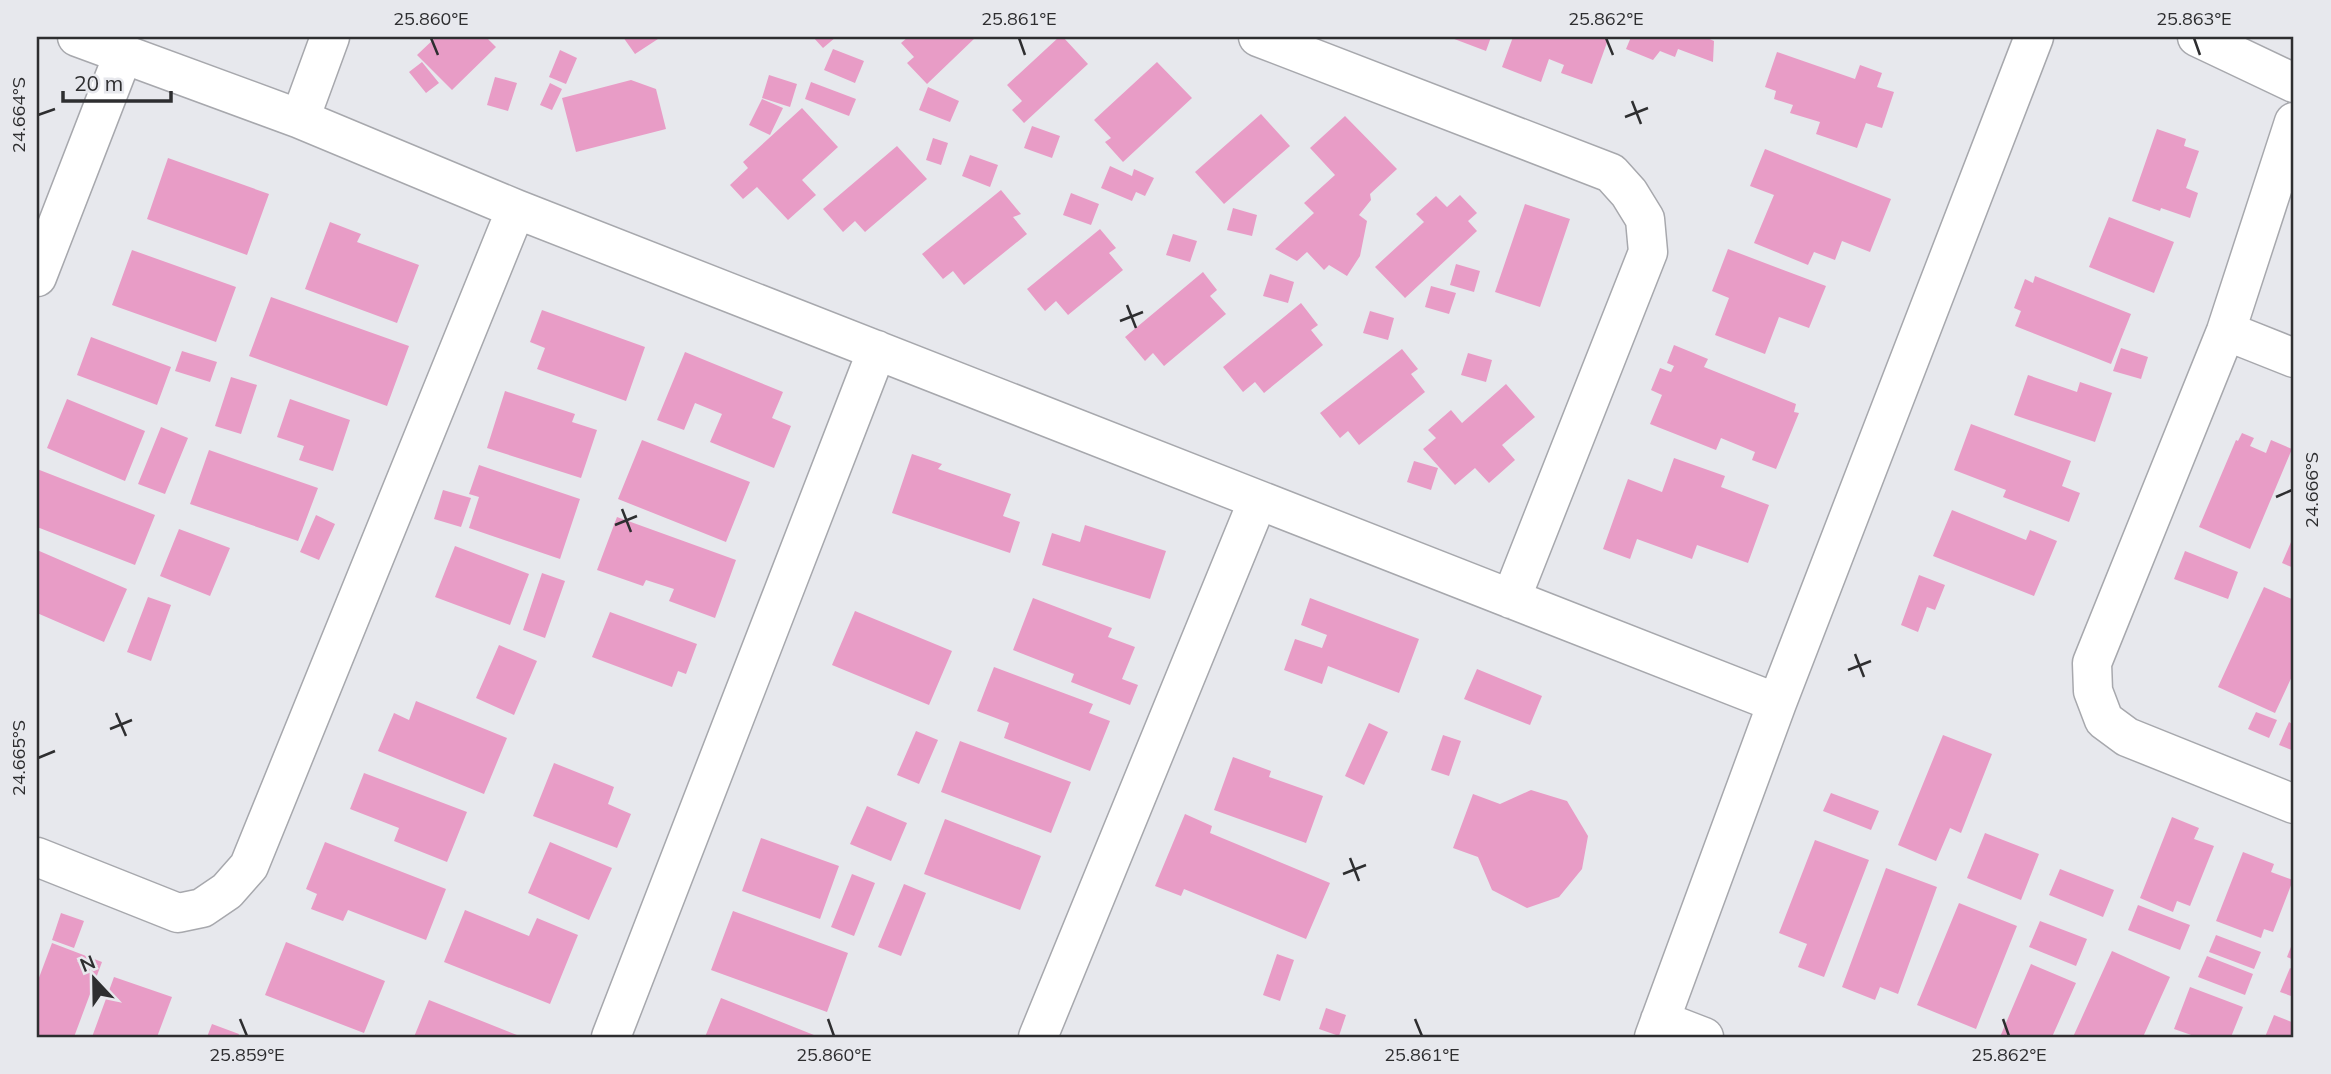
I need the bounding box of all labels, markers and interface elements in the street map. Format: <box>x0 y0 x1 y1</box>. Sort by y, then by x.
text: 25.860°E <box>393 7 469 30</box>
text: 25.861°E <box>981 7 1057 30</box>
text: 25.862°E <box>1568 7 1644 30</box>
text: 25.863°E <box>2156 7 2232 30</box>
scale bar <box>63 60 172 104</box>
text: 20 m <box>74 70 123 96</box>
text: 24.664°S <box>7 77 30 153</box>
text: 24.666°S <box>2300 452 2323 528</box>
text: 24.665°S <box>7 720 30 796</box>
north arrow <box>60 944 130 1014</box>
text: N <box>76 949 99 977</box>
text: 25.859°E <box>209 1043 285 1066</box>
text: 25.860°E <box>796 1043 872 1066</box>
text: 25.861°E <box>1384 1043 1460 1066</box>
text: 25.862°E <box>1971 1043 2047 1066</box>

